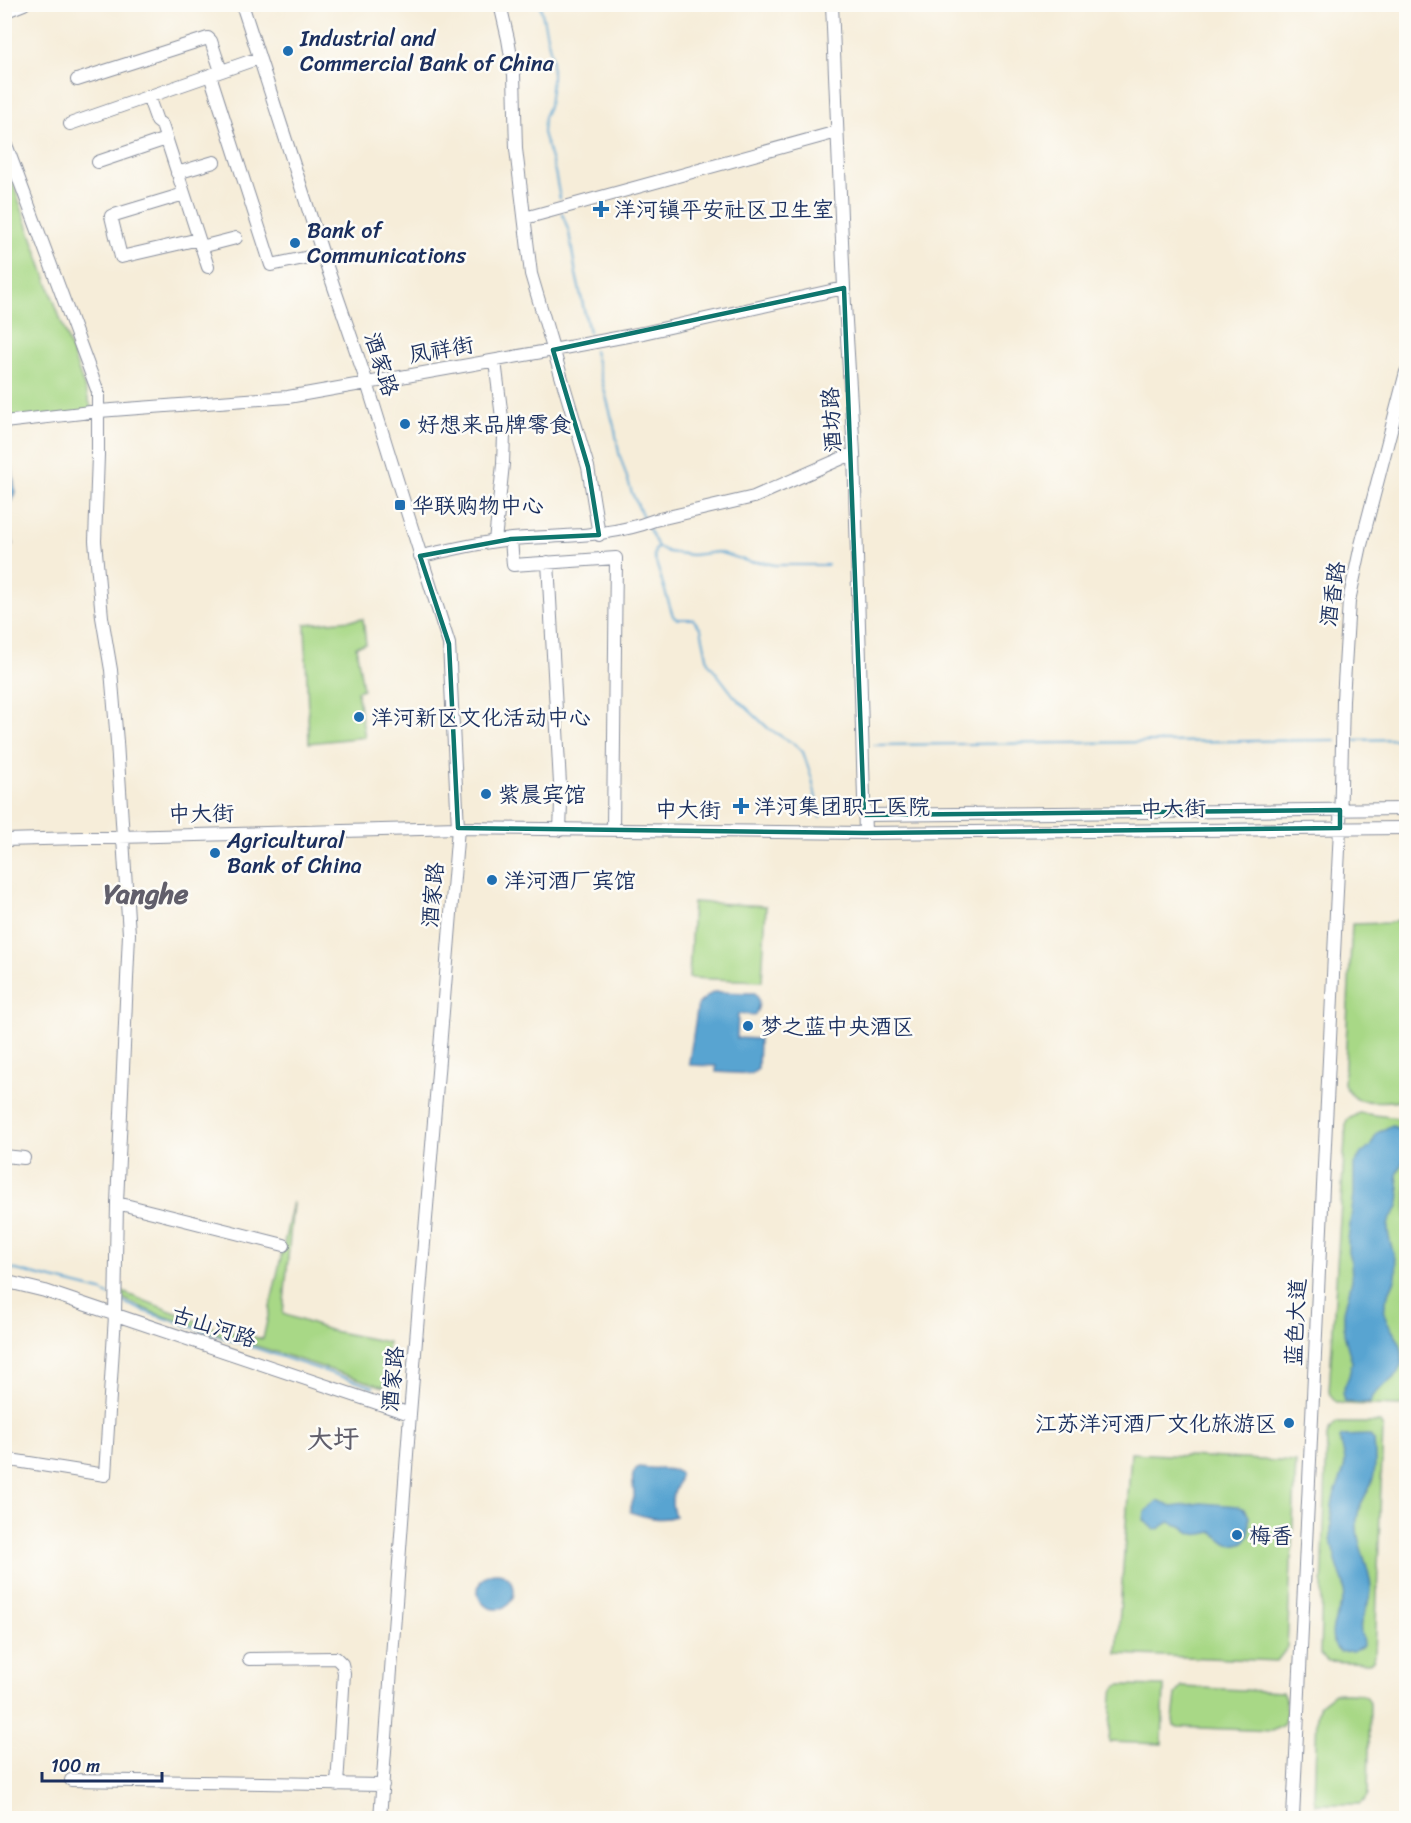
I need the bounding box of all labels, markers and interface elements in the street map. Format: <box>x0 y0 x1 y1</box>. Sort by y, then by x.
place label: Industrial and Commercial Bank of China <box>299 19 555 83</box>
marker: Industrial and Commercial Bank of China <box>281 44 295 58</box>
place label: 洋河镇平安社区卫生室 <box>614 190 834 229</box>
marker: 洋河镇平安社区卫生室 <box>592 200 610 218</box>
place label: Bank of Communications <box>307 211 467 275</box>
marker: Bank of Communications <box>288 236 302 250</box>
street label: 凤祥街 <box>405 325 477 374</box>
street label: 酒家路 <box>353 327 410 402</box>
street label: 酒坊路 <box>810 386 853 454</box>
place label: 好想来品牌零食 <box>417 405 571 444</box>
marker: 好想来品牌零食 <box>398 417 412 431</box>
place label: 华联购物中心 <box>412 486 544 525</box>
marker: 华联购物中心 <box>393 498 407 512</box>
street label: 酒香路 <box>1309 559 1356 629</box>
place label: 洋河新区文化活动中心 <box>371 698 591 737</box>
marker: 洋河新区文化活动中心 <box>352 710 366 724</box>
place label: 紫晨宾馆 <box>498 775 586 814</box>
marker: 紫晨宾馆 <box>479 787 493 801</box>
place label: 洋河集团职工医院 <box>754 787 930 826</box>
street label: 中大街 <box>1140 788 1206 829</box>
street label: 中大街 <box>655 789 721 830</box>
street label: 中大街 <box>168 793 234 834</box>
marker: 洋河集团职工医院 <box>732 797 750 815</box>
place label: Agricultural Bank of China <box>226 821 362 885</box>
marker: Agricultural Bank of China <box>208 846 222 860</box>
street label: 酒家路 <box>410 860 455 930</box>
place label: 洋河酒厂宾馆 <box>504 861 636 900</box>
district label: Yanghe <box>104 869 189 918</box>
marker: 洋河酒厂宾馆 <box>485 873 499 887</box>
place label: 梦之蓝中央酒区 <box>760 1007 914 1046</box>
marker: 梦之蓝中央酒区 <box>741 1019 755 1033</box>
street label: 蓝色大道 <box>1274 1277 1317 1367</box>
street label: 古山河路 <box>166 1294 262 1359</box>
street label: 酒家路 <box>370 1344 415 1414</box>
place label: 江苏洋河酒厂文化旅游区 <box>1035 1404 1277 1443</box>
district label: 大圩 <box>307 1416 359 1462</box>
marker: 江苏洋河酒厂文化旅游区 <box>1282 1416 1296 1430</box>
place label: 梅香 <box>1249 1516 1293 1555</box>
marker: 梅香 <box>1230 1528 1244 1542</box>
scale bar <box>42 1745 162 1783</box>
text: 100 m <box>51 1750 100 1782</box>

